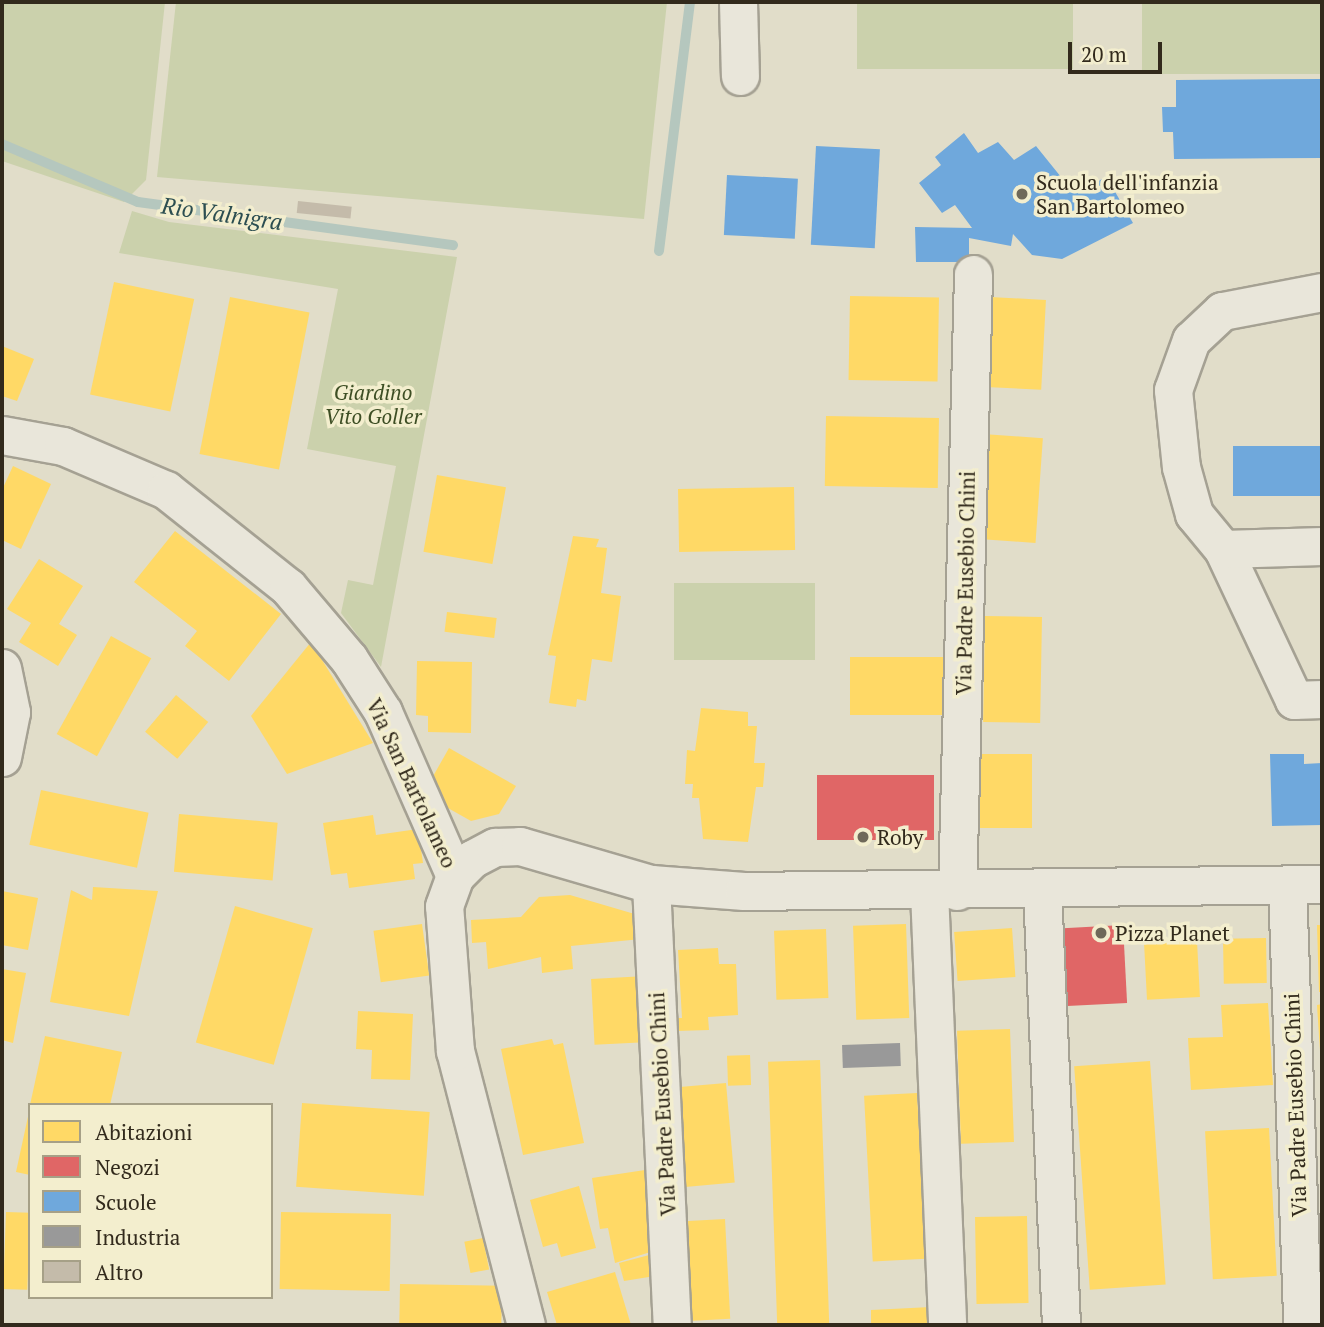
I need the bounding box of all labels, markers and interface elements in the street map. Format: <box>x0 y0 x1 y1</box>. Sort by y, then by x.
scale bar <box>1072 28 1166 72</box>
text: 20 m <box>1081 40 1127 68</box>
place label: Scuola dell'infanzia San Bartolomeo <box>1036 169 1218 219</box>
marker: Scuola dell'infanzia San Bartolomeo <box>1014 186 1030 202</box>
water label: Rio Valnigra <box>159 192 285 236</box>
park label: Giardino Vito Goller <box>324 379 422 429</box>
street label: Via Padre Eusebio Chini <box>950 471 980 695</box>
street label: Via San Bartolameo <box>362 694 462 872</box>
place label: Roby <box>877 824 923 850</box>
marker: Roby <box>855 829 871 845</box>
place label: Pizza Planet <box>1115 920 1230 946</box>
marker: Pizza Planet <box>1093 925 1109 941</box>
street label: Via Padre Eusebio Chini <box>644 991 680 1217</box>
street label: Via Padre Eusebio Chini <box>1278 992 1312 1218</box>
legend <box>28 1103 273 1299</box>
text: Abitazioni <box>95 1118 192 1146</box>
text: Negozi <box>95 1153 160 1181</box>
text: Scuole <box>95 1188 157 1216</box>
text: Industria <box>95 1223 180 1251</box>
text: Altro <box>95 1258 143 1286</box>

